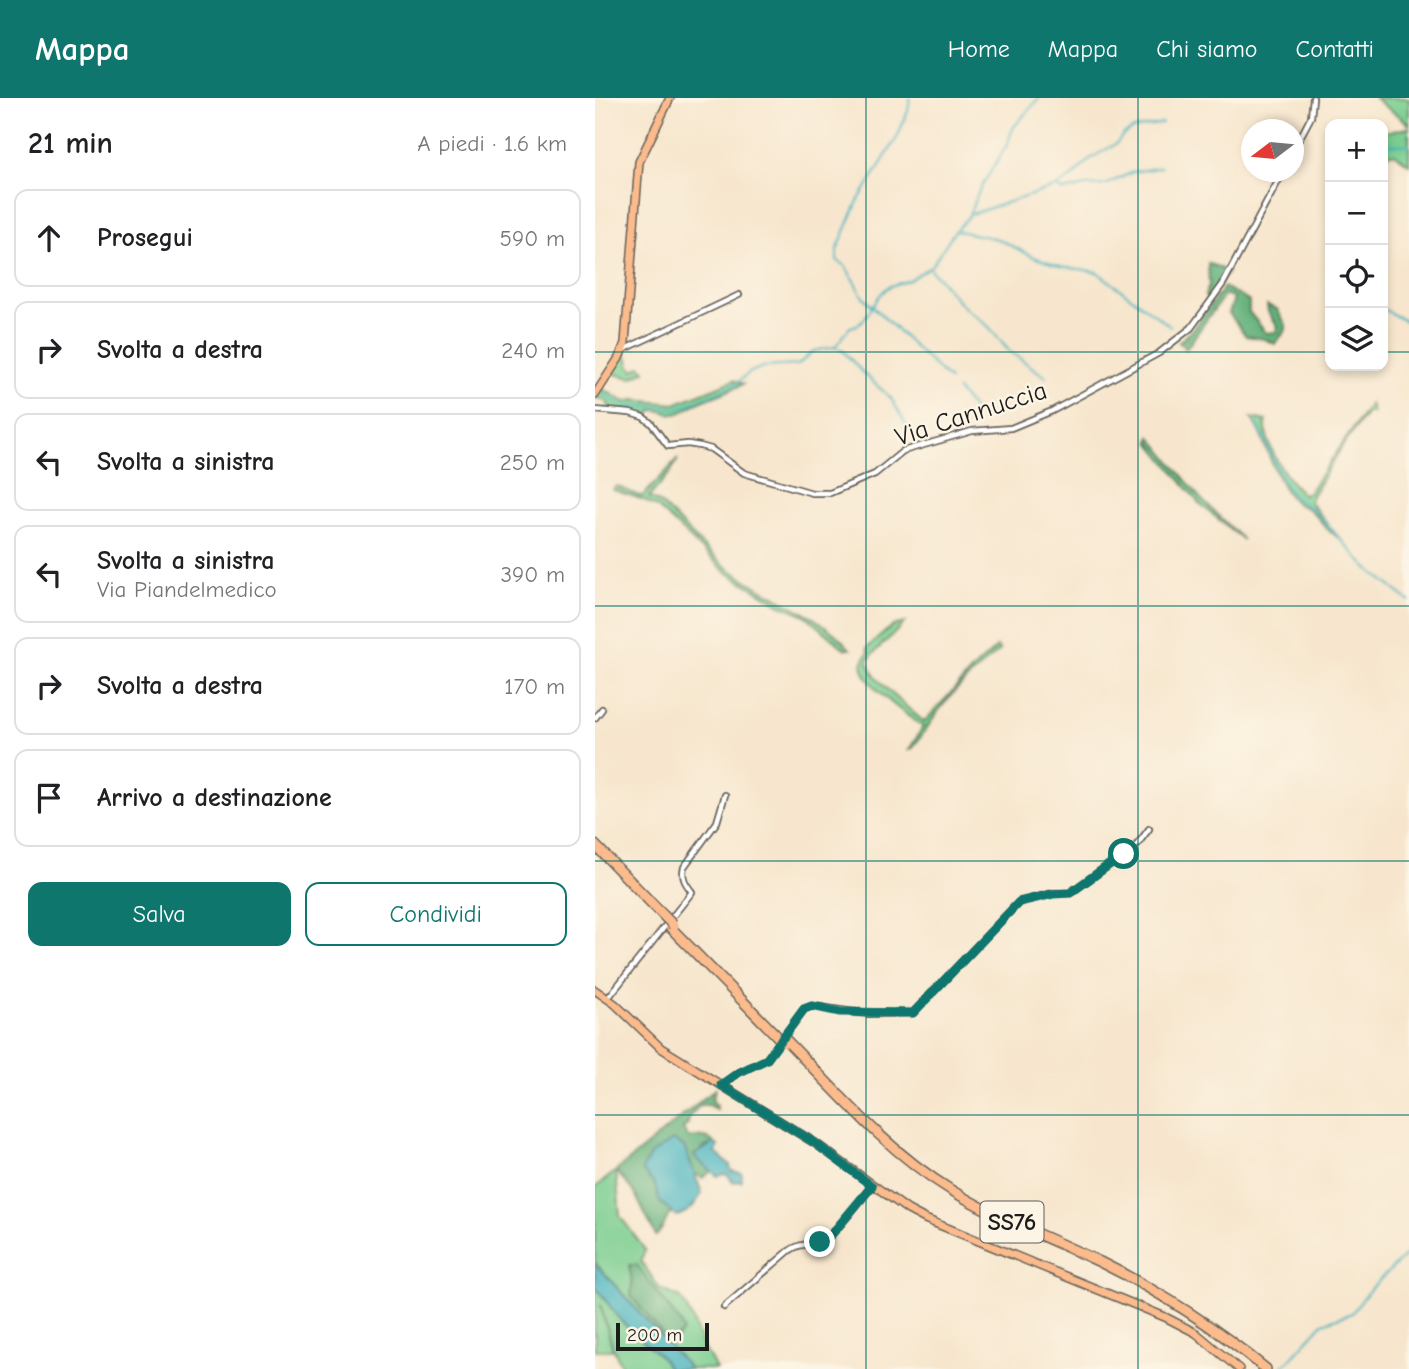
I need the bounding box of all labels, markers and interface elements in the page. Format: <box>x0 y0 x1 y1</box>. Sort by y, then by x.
text: Mappa <box>35 30 130 68</box>
text: Home <box>948 35 1010 63</box>
text: Mappa <box>1048 35 1118 63</box>
text: Chi siamo <box>1156 35 1258 63</box>
text: Contatti <box>1296 35 1374 63</box>
north arrow <box>1241 119 1304 182</box>
map controls <box>1325 119 1388 371</box>
button: + <box>1325 119 1388 182</box>
text: 21 min <box>28 126 113 161</box>
text: A piedi · 1.6 km <box>417 130 567 157</box>
button: − <box>1325 182 1388 245</box>
icon: ahead <box>30 219 68 257</box>
text: Prosegui <box>97 223 193 253</box>
text: 590 m <box>500 225 565 252</box>
button: locate <box>1325 245 1388 308</box>
button: layers <box>1325 308 1388 371</box>
icon: right <box>30 331 68 369</box>
text: Svolta a destra <box>97 335 263 365</box>
text: 240 m <box>501 337 565 364</box>
street label: Via Cannuccia <box>891 375 1051 453</box>
icon: left <box>30 443 68 481</box>
text: Svolta a sinistra <box>97 447 275 477</box>
text: 250 m <box>500 449 565 476</box>
text: Svolta a sinistra <box>97 546 275 576</box>
icon: left <box>30 555 68 593</box>
text: 390 m <box>500 561 565 588</box>
text: Via Piandelmedico <box>97 576 277 603</box>
icon: right <box>30 667 68 705</box>
text: Svolta a destra <box>97 671 263 701</box>
text: 170 m <box>504 673 565 700</box>
icon: arrive <box>30 779 68 817</box>
text: Arrivo a destinazione <box>97 783 332 813</box>
route start <box>1108 838 1139 869</box>
button: Salva <box>28 882 291 946</box>
button: Condividi <box>305 882 567 946</box>
road number: SS76 <box>981 1202 1043 1242</box>
route end <box>804 1226 835 1257</box>
scale bar <box>616 1320 709 1352</box>
text: 200 m <box>627 1324 682 1346</box>

